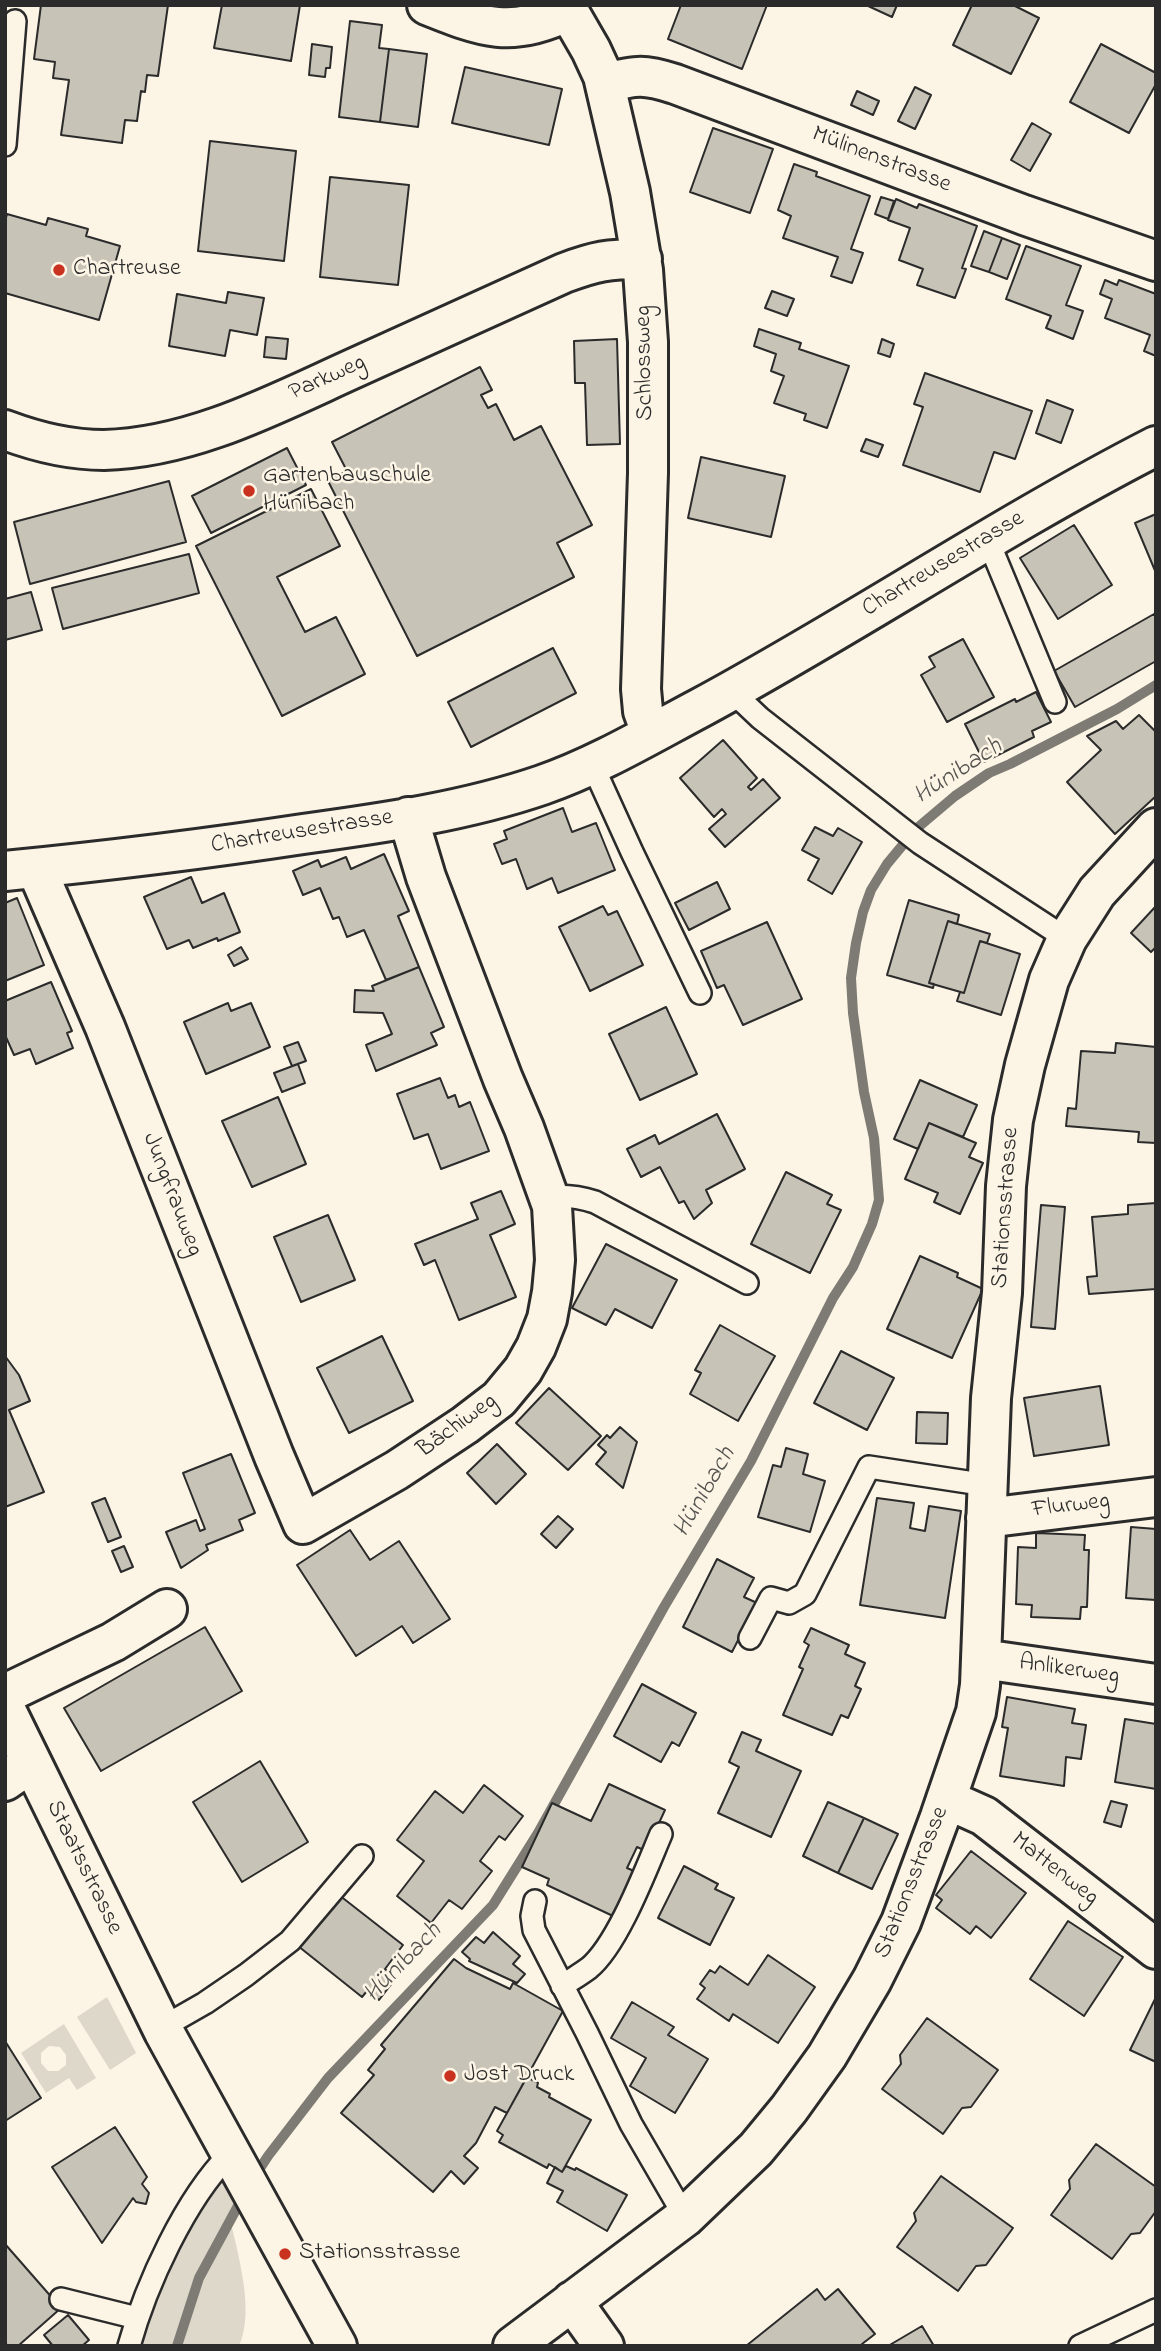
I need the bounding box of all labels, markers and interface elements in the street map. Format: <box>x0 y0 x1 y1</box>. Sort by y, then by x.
street label: Mülinenstrasse <box>807 121 955 201</box>
place label: Chartreuse <box>73 256 181 284</box>
marker: Chartreuse <box>51 262 67 278</box>
street label: Schlossweg <box>631 305 661 421</box>
street label: Parkweg <box>285 349 371 409</box>
place label: Gartenbauschule Hünibach <box>263 463 431 519</box>
marker: Gartenbauschule Hünibach <box>241 483 257 499</box>
street label: Chartreusestrasse <box>858 505 1030 625</box>
water label: Hünibach <box>909 733 1009 813</box>
street label: Chartreusestrasse <box>209 804 395 862</box>
street label: Stationsstrasse <box>987 1127 1027 1289</box>
street label: Jungfrauweg <box>134 1129 208 1261</box>
street label: Bächiweg <box>412 1388 504 1466</box>
water label: Hünibach <box>668 1442 744 1544</box>
street label: Flurweg <box>1031 1488 1111 1526</box>
street label: Anlikerweg <box>1017 1650 1121 1692</box>
street label: Staatsstrasse <box>38 1796 128 1940</box>
street label: Stationsstrasse <box>869 1803 957 1963</box>
street label: Mattenweg <box>1004 1827 1104 1913</box>
water label: Hünibach <box>358 1918 450 2010</box>
place label: Jost Druck <box>464 2062 574 2090</box>
marker: Jost Druck <box>442 2068 458 2084</box>
place label: Stationsstrasse <box>299 2240 460 2268</box>
marker: Stationsstrasse <box>277 2246 293 2262</box>

